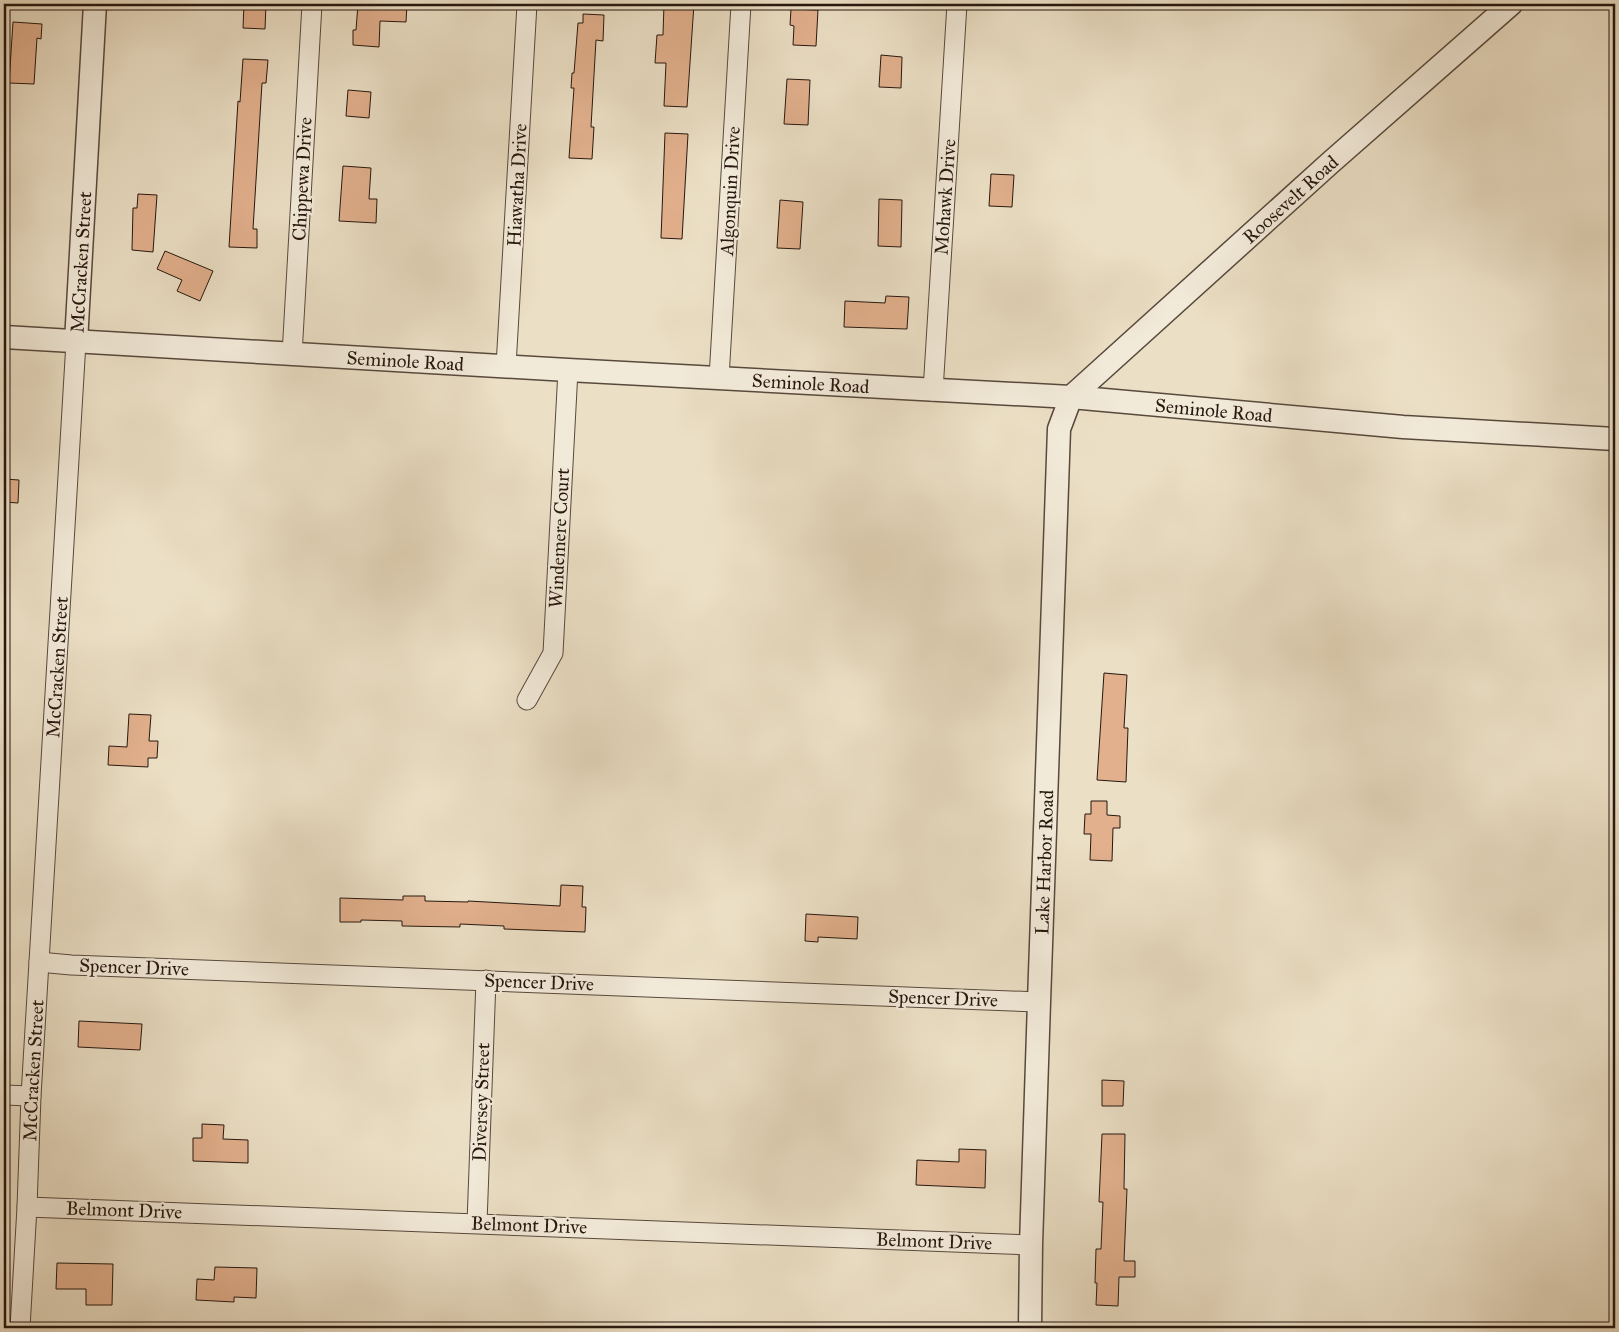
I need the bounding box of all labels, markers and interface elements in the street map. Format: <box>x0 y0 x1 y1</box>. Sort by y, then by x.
street label: Chippewa Drive <box>287 116 317 242</box>
street label: Hiawatha Drive <box>502 123 532 247</box>
street label: Algonquin Drive <box>715 126 746 257</box>
street label: Mohawk Drive <box>929 138 961 256</box>
street label: Roosevelt Road <box>1238 150 1343 248</box>
street label: McCracken Street <box>65 190 96 334</box>
street label: Seminole Road <box>346 346 465 375</box>
street label: Seminole Road <box>751 368 870 398</box>
street label: Seminole Road <box>1154 393 1274 427</box>
street label: Windemere Court <box>544 467 574 609</box>
street label: McCracken Street <box>41 595 72 738</box>
street label: Lake Harbor Road <box>1030 789 1058 935</box>
street label: Spencer Drive <box>79 954 189 980</box>
street label: Spencer Drive <box>484 969 594 995</box>
street label: Spencer Drive <box>888 985 998 1011</box>
street label: McCracken Street <box>18 999 48 1142</box>
street label: Diversey Street <box>467 1042 495 1162</box>
street label: Belmont Drive <box>66 1196 183 1224</box>
street label: Belmont Drive <box>471 1211 588 1239</box>
street label: Belmont Drive <box>876 1227 993 1255</box>

